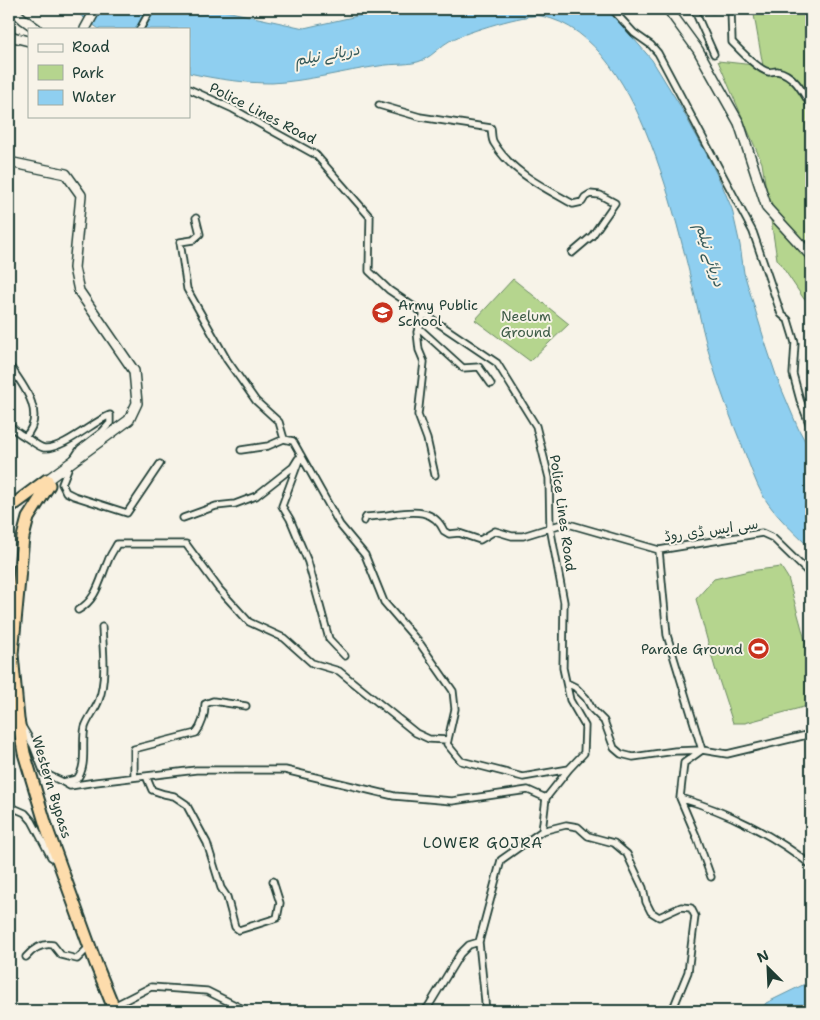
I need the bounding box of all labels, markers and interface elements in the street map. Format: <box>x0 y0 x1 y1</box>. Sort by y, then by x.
legend <box>28 28 190 118</box>
text: Road <box>72 37 110 57</box>
water label: دریائے نیلم <box>293 39 361 73</box>
text: Park <box>72 63 104 83</box>
street label: Police Lines Road <box>206 78 320 148</box>
text: Water <box>72 87 116 107</box>
water label: دریائے نیلم <box>689 221 729 290</box>
place label: Army Public School <box>398 296 478 330</box>
school or university icon: Army Public School <box>370 301 394 325</box>
park label: Neelum Ground <box>501 307 551 341</box>
street label: Police Lines Road <box>546 453 580 573</box>
street label: سی ایس ڈی روڈ <box>663 514 759 546</box>
sports icon: Parade Ground <box>747 637 771 661</box>
place label: Parade Ground <box>641 640 743 658</box>
street label: Western Bypass <box>28 733 76 841</box>
district label: LOWER GOJRA <box>423 833 543 853</box>
north arrow <box>742 942 792 992</box>
text: N <box>754 946 771 967</box>

